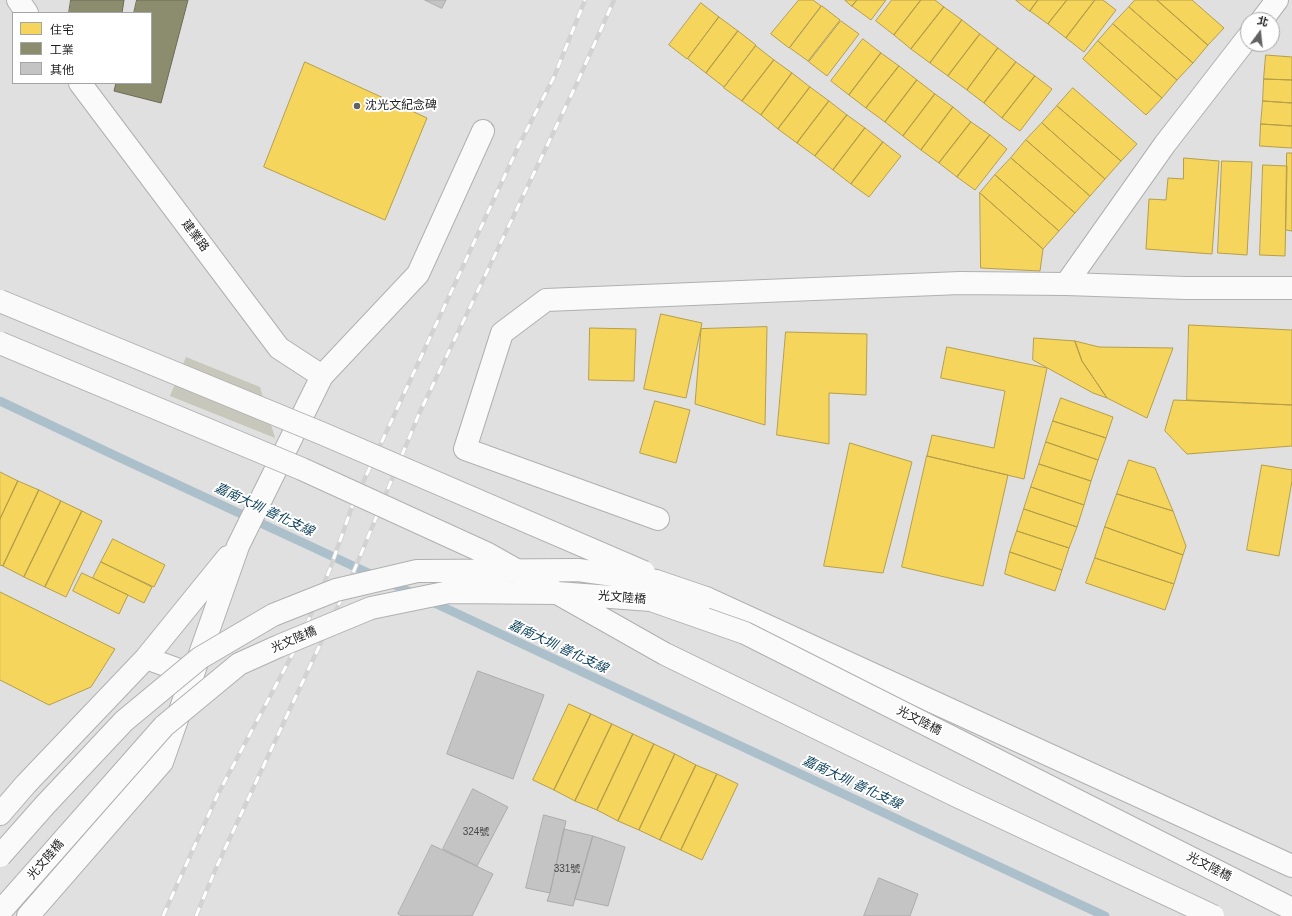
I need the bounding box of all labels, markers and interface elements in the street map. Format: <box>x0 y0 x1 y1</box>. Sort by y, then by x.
legend <box>12 12 152 84</box>
north arrow <box>1240 12 1280 52</box>
text: 北 <box>1256 14 1270 29</box>
text: 住宅 <box>50 23 74 37</box>
text: 工業 <box>50 43 74 57</box>
text: 其他 <box>50 63 74 77</box>
place label: 沈光文紀念碑 <box>365 99 437 113</box>
marker: 沈光文紀念碑 <box>352 101 362 111</box>
street label: 建業路 <box>178 217 212 255</box>
water label: 嘉南大圳 善化支線 <box>212 480 316 540</box>
street label: 光文陸橋 <box>597 589 647 607</box>
water label: 嘉南大圳 善化支線 <box>506 617 610 677</box>
street label: 光文陸橋 <box>269 624 319 656</box>
street label: 光文陸橋 <box>894 704 944 738</box>
water label: 嘉南大圳 善化支線 <box>800 753 904 813</box>
house number: 324號 <box>463 826 489 838</box>
street label: 光文陸橋 <box>25 837 67 883</box>
street label: 光文陸橋 <box>1184 850 1234 884</box>
house number: 331號 <box>554 863 580 875</box>

